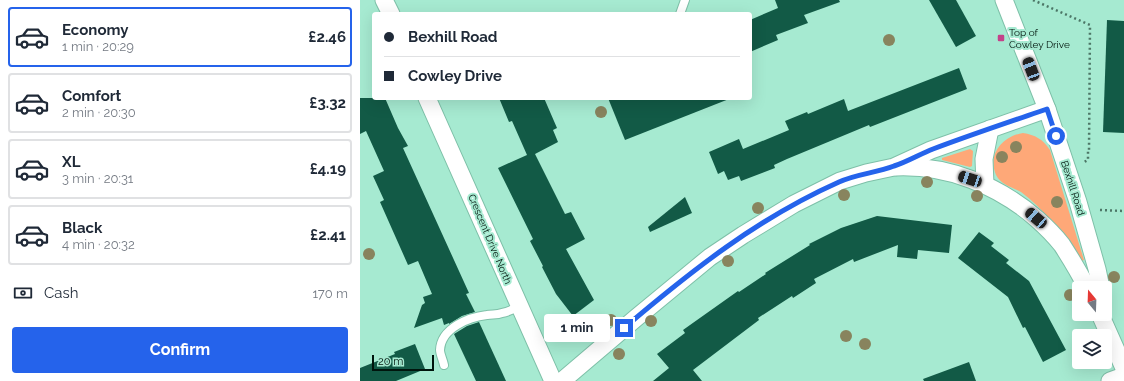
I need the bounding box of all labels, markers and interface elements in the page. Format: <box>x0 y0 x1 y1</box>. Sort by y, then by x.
icon: car <box>14 19 50 55</box>
text: Economy <box>62 21 129 39</box>
place label: Top of Cowley Drive <box>1009 27 1070 50</box>
text: £2.46 <box>308 28 346 46</box>
text: Bexhill Road <box>408 28 498 46</box>
marker: Top of Cowley Drive <box>996 33 1006 43</box>
text: 1 min · 20:29 <box>62 39 134 54</box>
car <box>1021 56 1041 82</box>
text: Cowley Drive <box>408 67 502 85</box>
icon: car <box>14 85 50 121</box>
text: Comfort <box>62 87 121 105</box>
text: £3.32 <box>309 94 346 112</box>
text: 2 min · 20:30 <box>62 105 136 120</box>
route start <box>1047 127 1065 145</box>
icon: car <box>14 151 50 187</box>
text: XL <box>62 153 80 171</box>
street label: Bexhill Road <box>1059 159 1087 217</box>
text: £4.19 <box>310 160 346 178</box>
car <box>957 170 983 188</box>
text: 3 min · 20:31 <box>62 171 133 186</box>
street label: Crescent Drive North <box>466 192 514 286</box>
car <box>1023 206 1049 230</box>
icon: car <box>14 217 50 253</box>
text: Black <box>62 219 102 237</box>
text: £2.41 <box>310 226 346 244</box>
text: 4 min · 20:32 <box>62 237 135 252</box>
north arrow <box>1072 281 1112 321</box>
map controls <box>1072 281 1112 369</box>
icon: cash <box>12 282 34 304</box>
text: Cash <box>44 284 78 302</box>
text: 170 m <box>312 286 348 301</box>
callout: 1 min <box>544 314 610 342</box>
route end <box>615 319 633 337</box>
text: 1 min <box>561 320 593 335</box>
button: Confirm <box>12 327 348 373</box>
button: layers <box>1072 329 1112 369</box>
scale bar <box>372 353 434 372</box>
text: 20 m <box>378 355 403 368</box>

